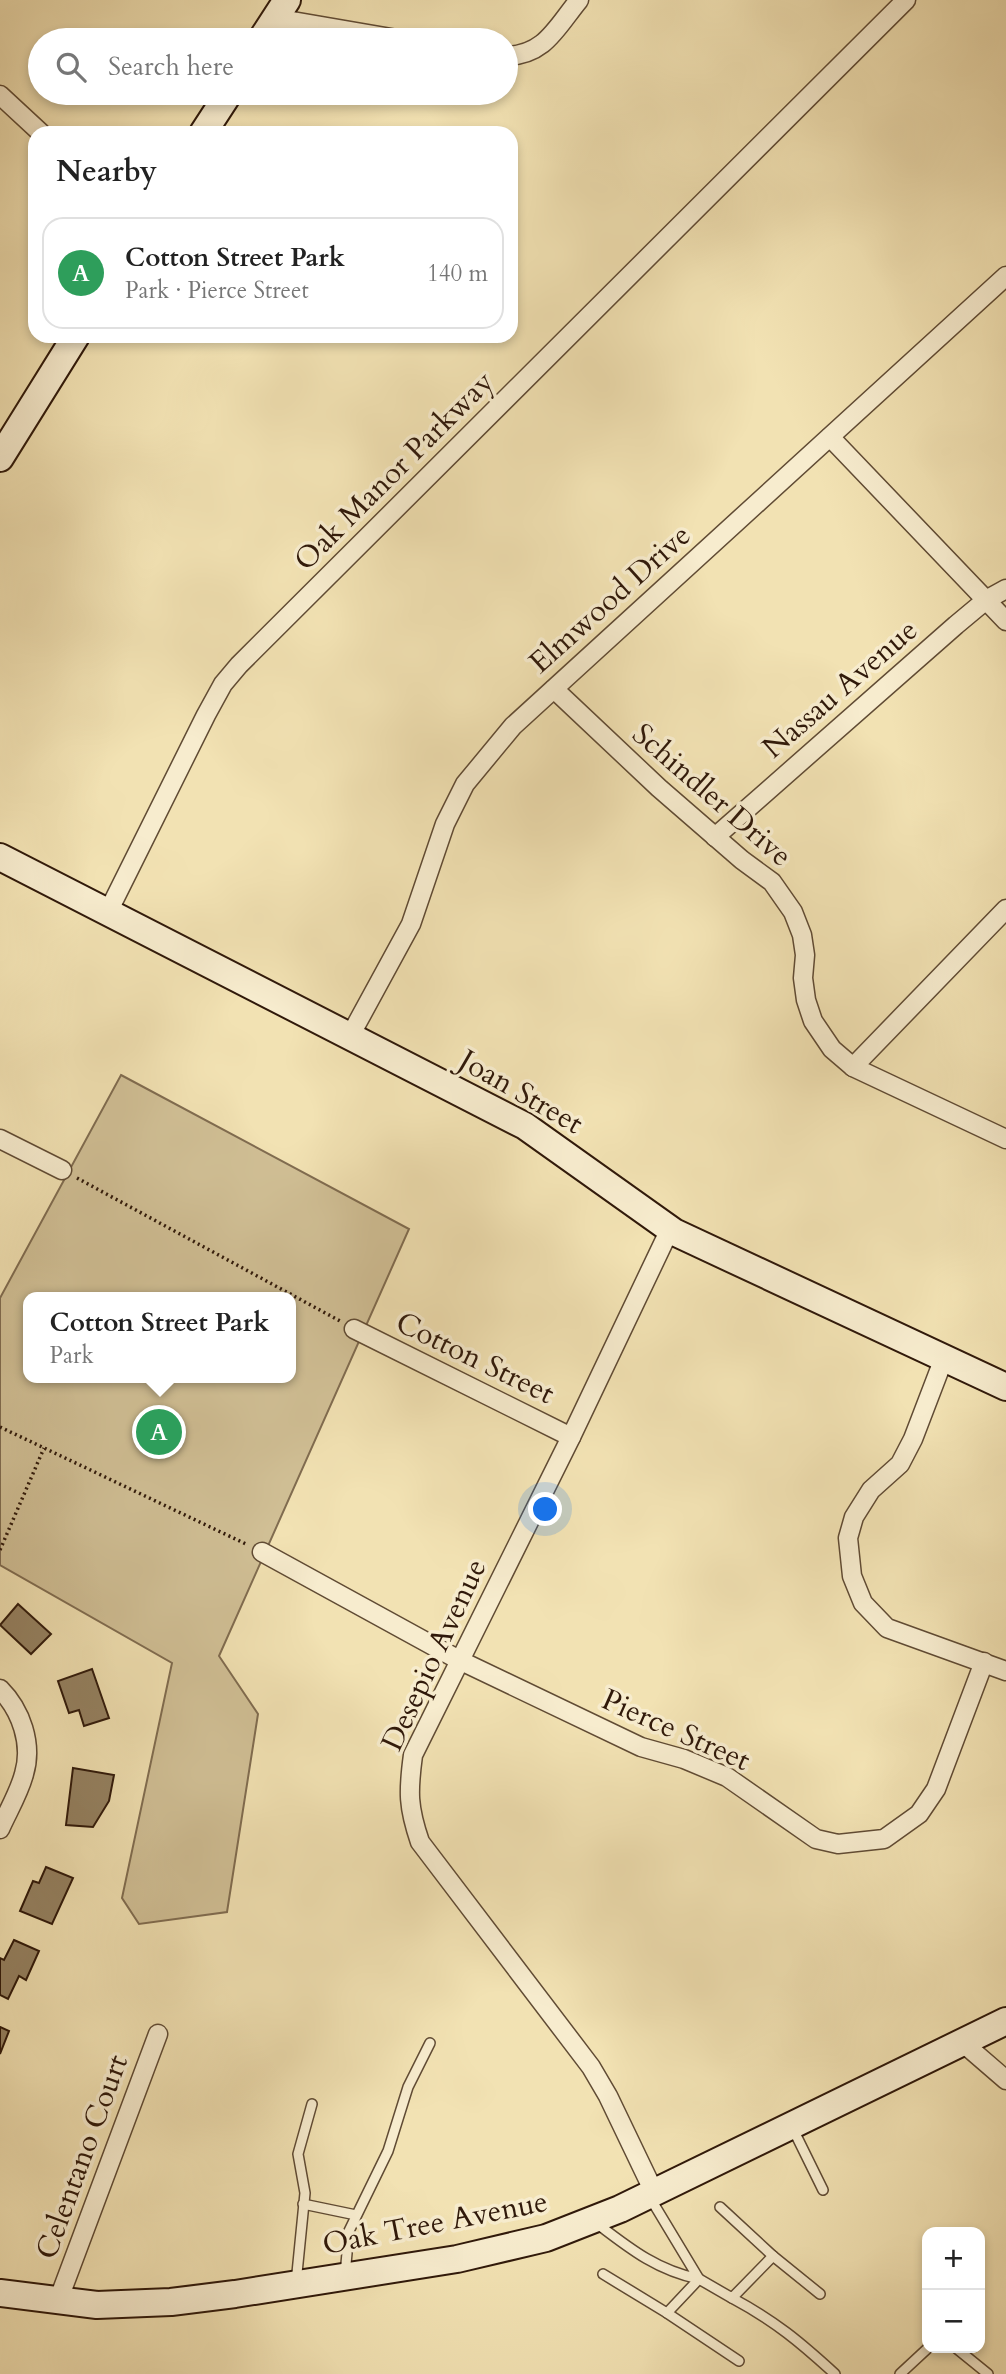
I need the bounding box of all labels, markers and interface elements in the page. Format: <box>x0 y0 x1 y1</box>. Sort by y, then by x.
search box <box>28 28 518 105</box>
icon: search <box>52 48 90 86</box>
text: Search here <box>108 49 234 84</box>
text: Nearby <box>56 151 157 192</box>
text: Cotton Street Park <box>125 240 345 275</box>
text: A <box>72 258 90 289</box>
text: 140 m <box>427 258 488 289</box>
text: Park · Pierce Street <box>125 275 309 306</box>
street label: Oak Manor Parkway <box>285 362 503 580</box>
street label: Elmwood Drive <box>520 515 700 683</box>
street label: Nassau Avenue <box>754 610 926 768</box>
street label: Schindler Drive <box>623 714 801 876</box>
street label: Joan Street <box>448 1038 591 1144</box>
popup <box>23 1292 296 1383</box>
street label: Cotton Street <box>389 1302 562 1414</box>
text: Cotton Street Park <box>50 1305 270 1340</box>
text: Park <box>50 1340 94 1371</box>
pin: A <box>136 1406 182 1458</box>
your location <box>528 1492 562 1526</box>
street label: Desepio Avenue <box>372 1552 496 1758</box>
street label: Pierce Street <box>595 1679 757 1781</box>
street label: Celentano Court <box>26 2049 138 2265</box>
street label: Oak Tree Avenue <box>319 2181 551 2265</box>
map controls <box>922 2227 985 2353</box>
button: + <box>922 2227 985 2290</box>
button: − <box>922 2290 985 2353</box>

